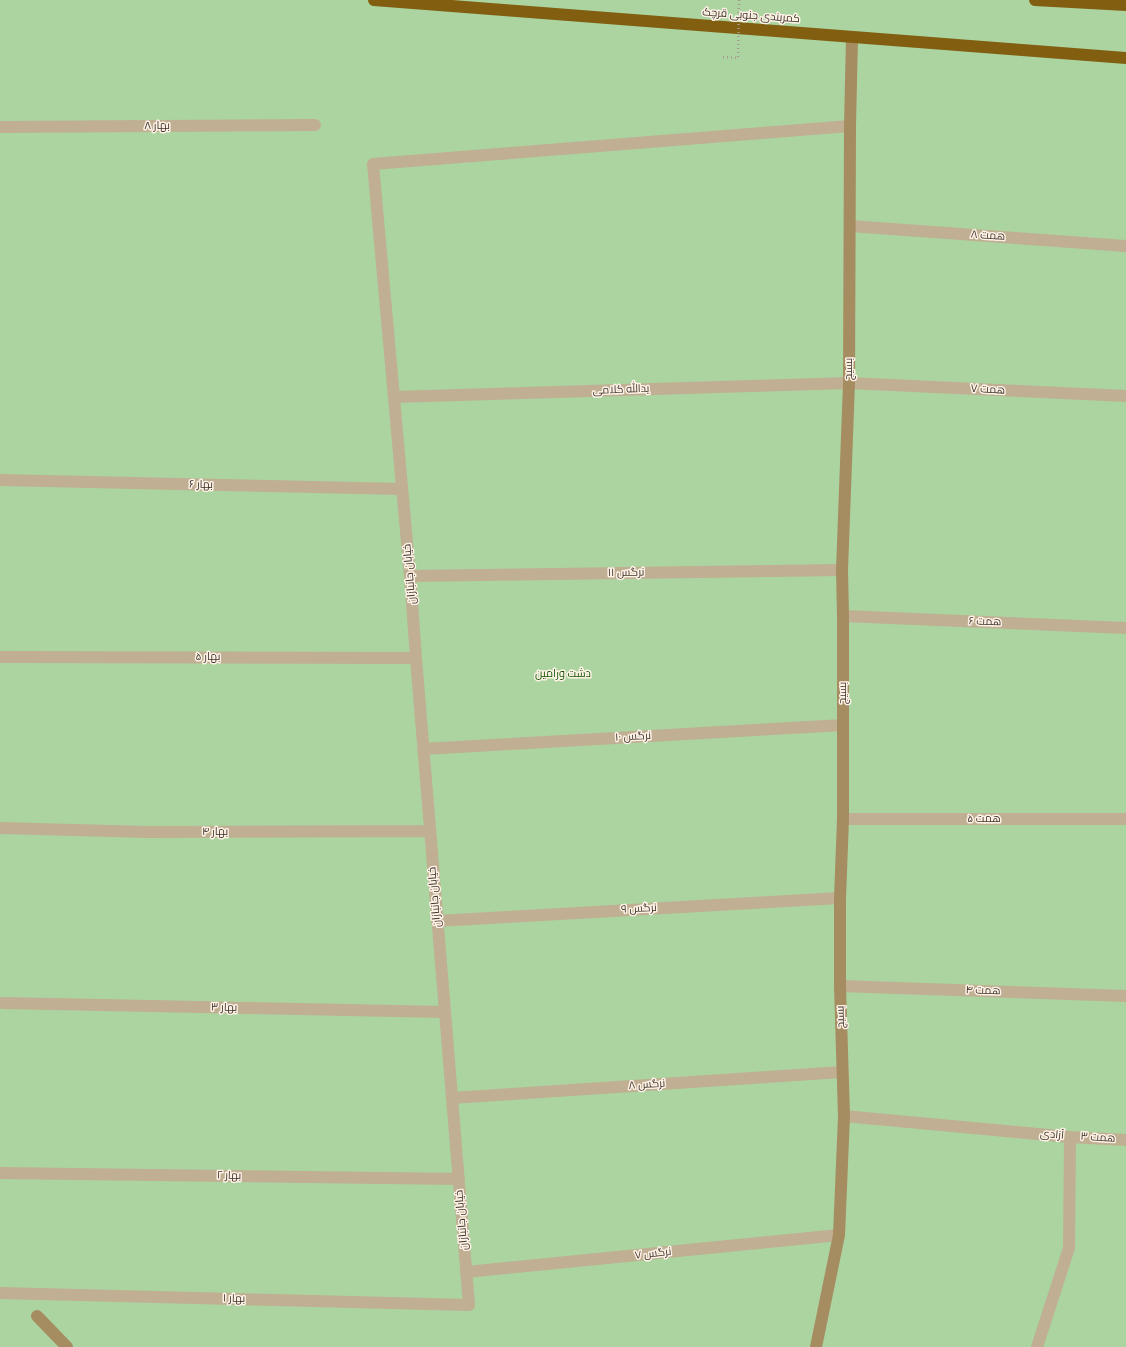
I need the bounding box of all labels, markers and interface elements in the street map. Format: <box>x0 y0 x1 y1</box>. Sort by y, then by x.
street label: کمربندی جنوبی قرچک <box>702 6 800 26</box>
street label: بهار ۸ <box>144 119 170 133</box>
street label: همت ۸ <box>970 228 1006 244</box>
street label: بسیج <box>842 358 856 380</box>
street label: یدالله کلامی <box>592 382 650 398</box>
street label: همت ۷ <box>970 383 1006 397</box>
street label: بهار ۶ <box>189 478 213 492</box>
street label: خیابان جانبازان <box>401 543 419 605</box>
street label: نرگس ۱۱ <box>608 566 644 580</box>
street label: همت ۶ <box>968 615 1002 629</box>
street label: بهار ۵ <box>196 650 220 664</box>
park label: دشت ورامین <box>535 667 591 681</box>
street label: بسیج <box>836 682 850 704</box>
street label: نرگس ۱۰ <box>615 729 651 745</box>
street label: همت ۵ <box>967 812 1001 826</box>
street label: بهار ۴ <box>202 825 228 839</box>
street label: خیابان جانبازان <box>426 866 444 928</box>
street label: نرگس ۹ <box>621 901 657 917</box>
street label: همت ۴ <box>965 984 1001 998</box>
street label: بهار ۳ <box>211 1001 237 1015</box>
street label: بسیج <box>834 1006 848 1028</box>
street label: نرگس ۸ <box>628 1077 666 1093</box>
street label: آزادی <box>1039 1127 1065 1143</box>
street label: همت ۳ <box>1080 1130 1116 1146</box>
street label: بهار ۲ <box>217 1169 241 1183</box>
street label: خیابان جانبازان <box>453 1189 471 1251</box>
street label: نرگس ۷ <box>634 1246 672 1262</box>
street label: بهار ۱ <box>223 1292 245 1306</box>

